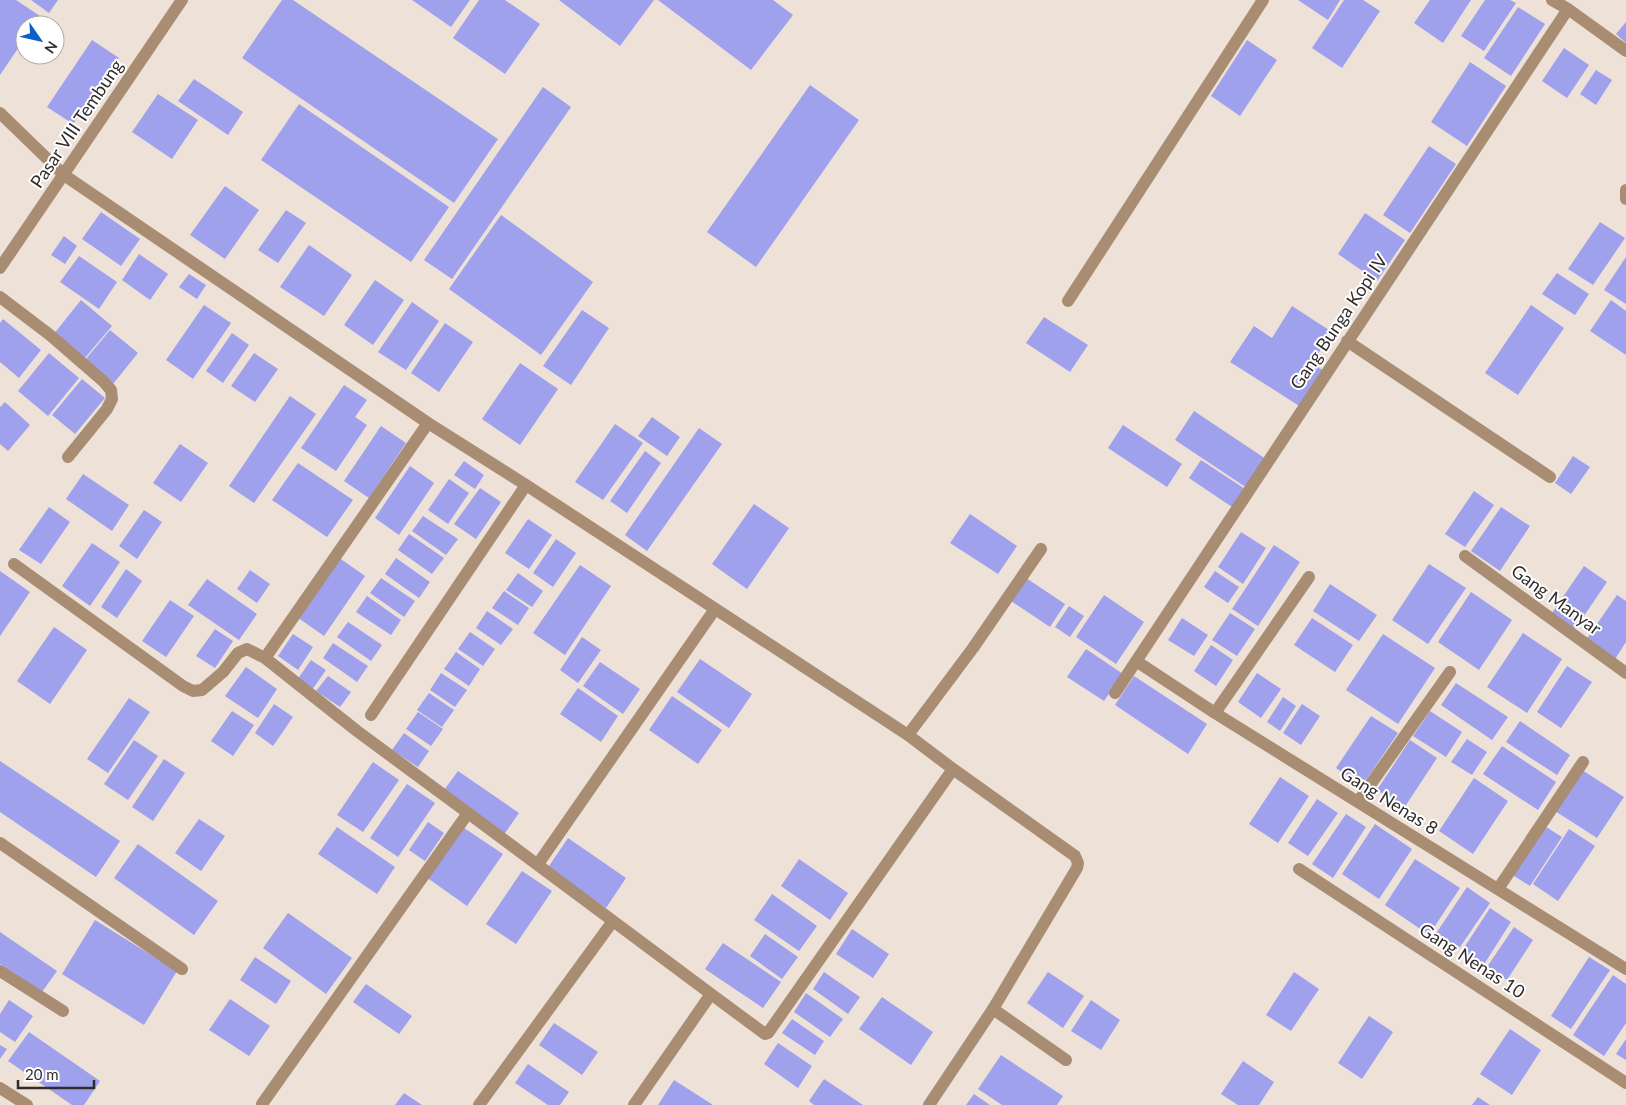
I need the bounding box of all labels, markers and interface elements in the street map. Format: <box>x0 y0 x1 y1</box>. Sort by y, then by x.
north arrow <box>15 15 65 65</box>
text: N <box>41 38 61 57</box>
street label: Pasar VIII Tembung <box>25 55 127 192</box>
street label: Gang Bunga Kopi IV <box>1285 249 1392 393</box>
street label: Gang Manyar <box>1507 559 1606 639</box>
street label: Gang Nenas 8 <box>1337 761 1442 839</box>
street label: Gang Nenas 10 <box>1416 918 1529 1002</box>
scale bar <box>18 1058 94 1090</box>
text: 20 m <box>25 1065 59 1083</box>

